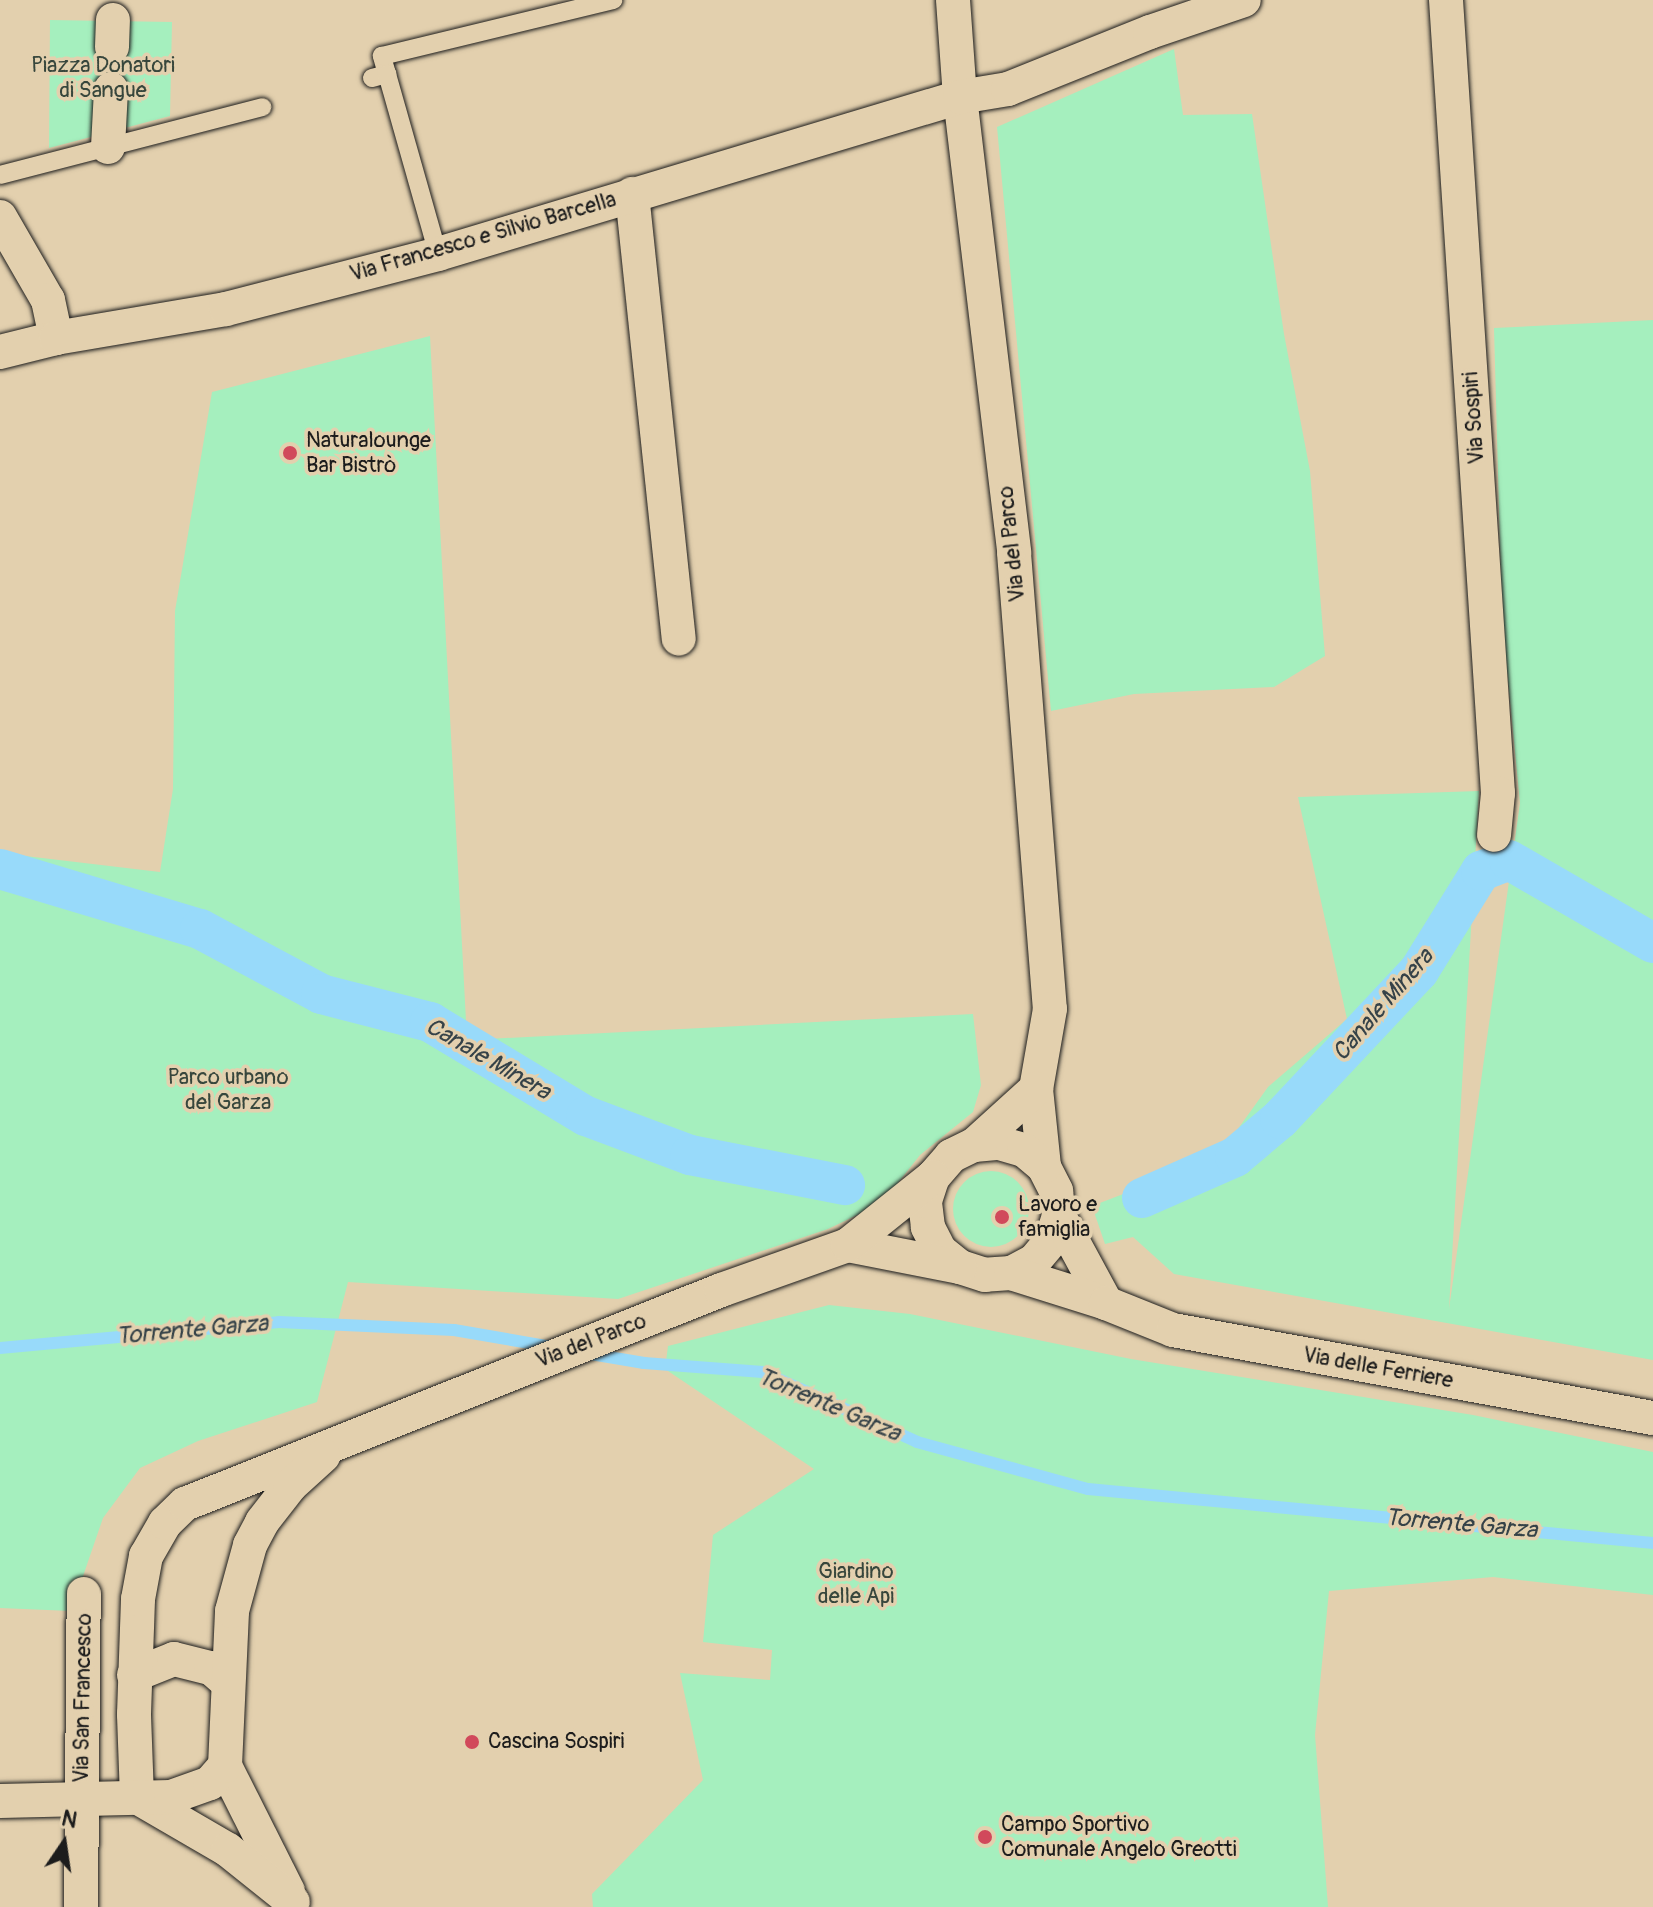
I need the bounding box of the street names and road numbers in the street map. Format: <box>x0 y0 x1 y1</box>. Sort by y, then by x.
street label: Via Francesco e Silvio Barcella <box>347 186 619 288</box>
street label: Via Sospiri <box>1458 371 1490 465</box>
street label: Via del Parco <box>993 485 1031 603</box>
street label: Via del Parco <box>532 1308 650 1374</box>
street label: Via delle Ferriere <box>1301 1342 1455 1394</box>
street label: Via San Francesco <box>68 1613 98 1783</box>

